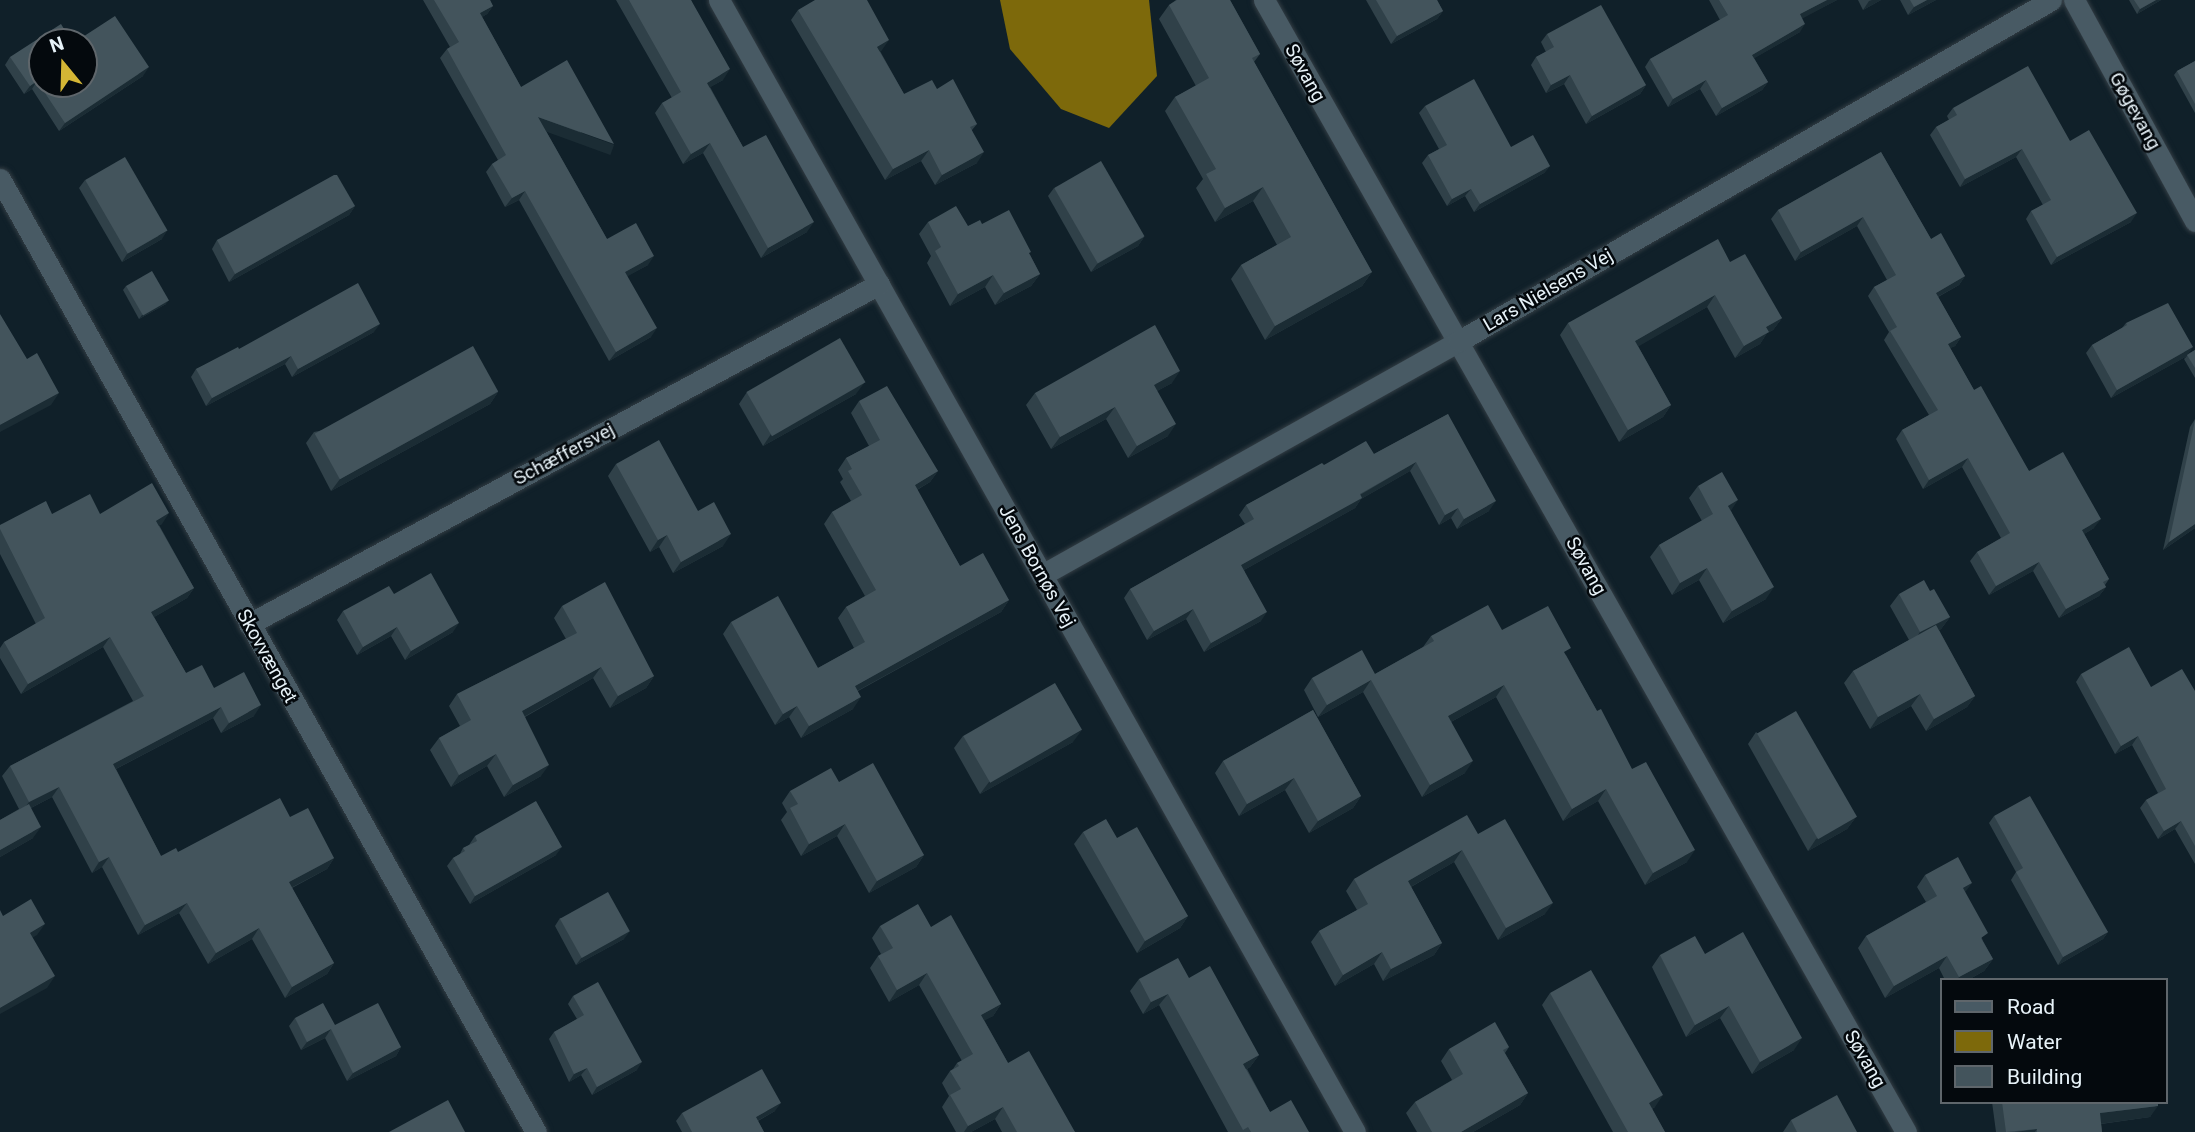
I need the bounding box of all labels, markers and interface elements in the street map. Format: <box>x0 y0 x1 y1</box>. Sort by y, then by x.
north arrow <box>28 28 98 98</box>
text: N <box>47 32 67 58</box>
street label: Søvang <box>1280 40 1330 106</box>
street label: Gøgevang <box>2104 68 2166 154</box>
street label: Lars Nielsens Vej <box>1479 244 1617 336</box>
street label: Schæffersvej <box>510 418 618 490</box>
street label: Jens Bornøs Vej <box>994 501 1080 631</box>
street label: Søvang <box>1561 533 1611 599</box>
street label: Skovvænget <box>232 605 302 707</box>
legend <box>1940 978 2167 1104</box>
text: Road <box>2007 995 2055 1019</box>
street label: Søvang <box>1839 1026 1891 1092</box>
text: Water <box>2007 1030 2062 1054</box>
text: Building <box>2007 1065 2082 1089</box>

